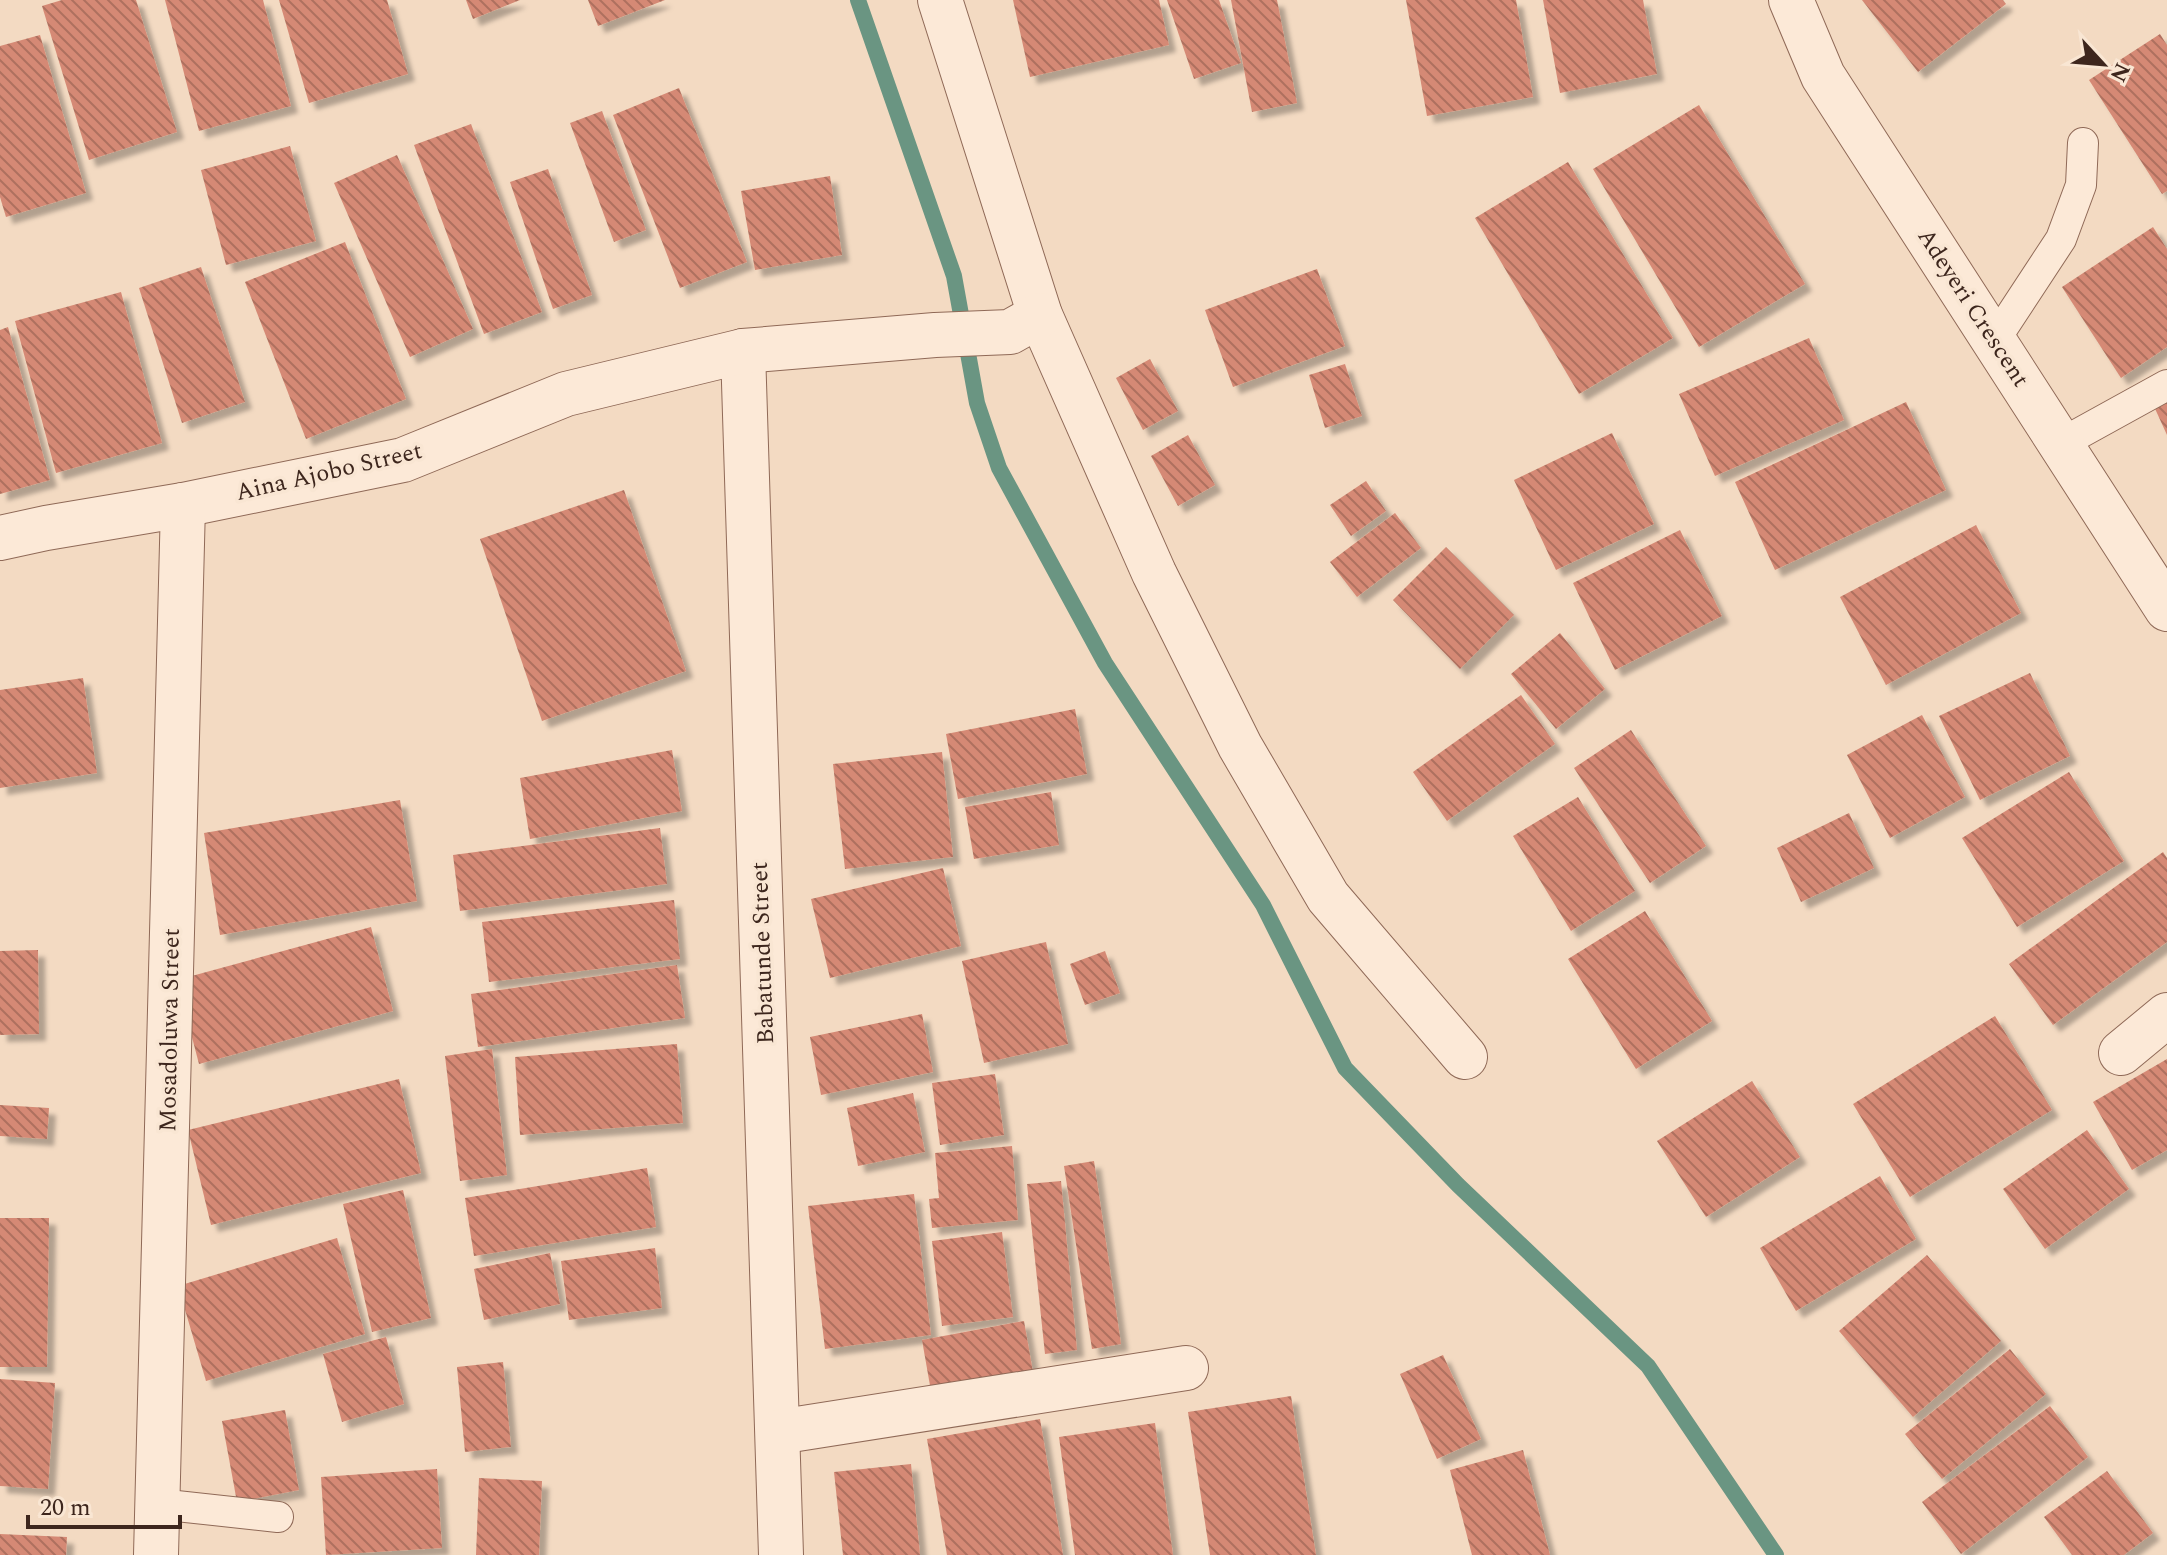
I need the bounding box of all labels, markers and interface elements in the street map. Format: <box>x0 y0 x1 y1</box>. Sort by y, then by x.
north arrow <box>2063 24 2143 104</box>
text: N <box>2101 57 2138 87</box>
street label: Adeyeri Crescent <box>1908 221 2038 395</box>
street label: Aina Ajobo Street <box>232 433 426 511</box>
street label: Babatunde Street <box>742 861 784 1045</box>
street label: Mosadoluwa Street <box>150 928 190 1132</box>
scale bar <box>28 1479 180 1529</box>
text: 20 m <box>40 1490 91 1526</box>

